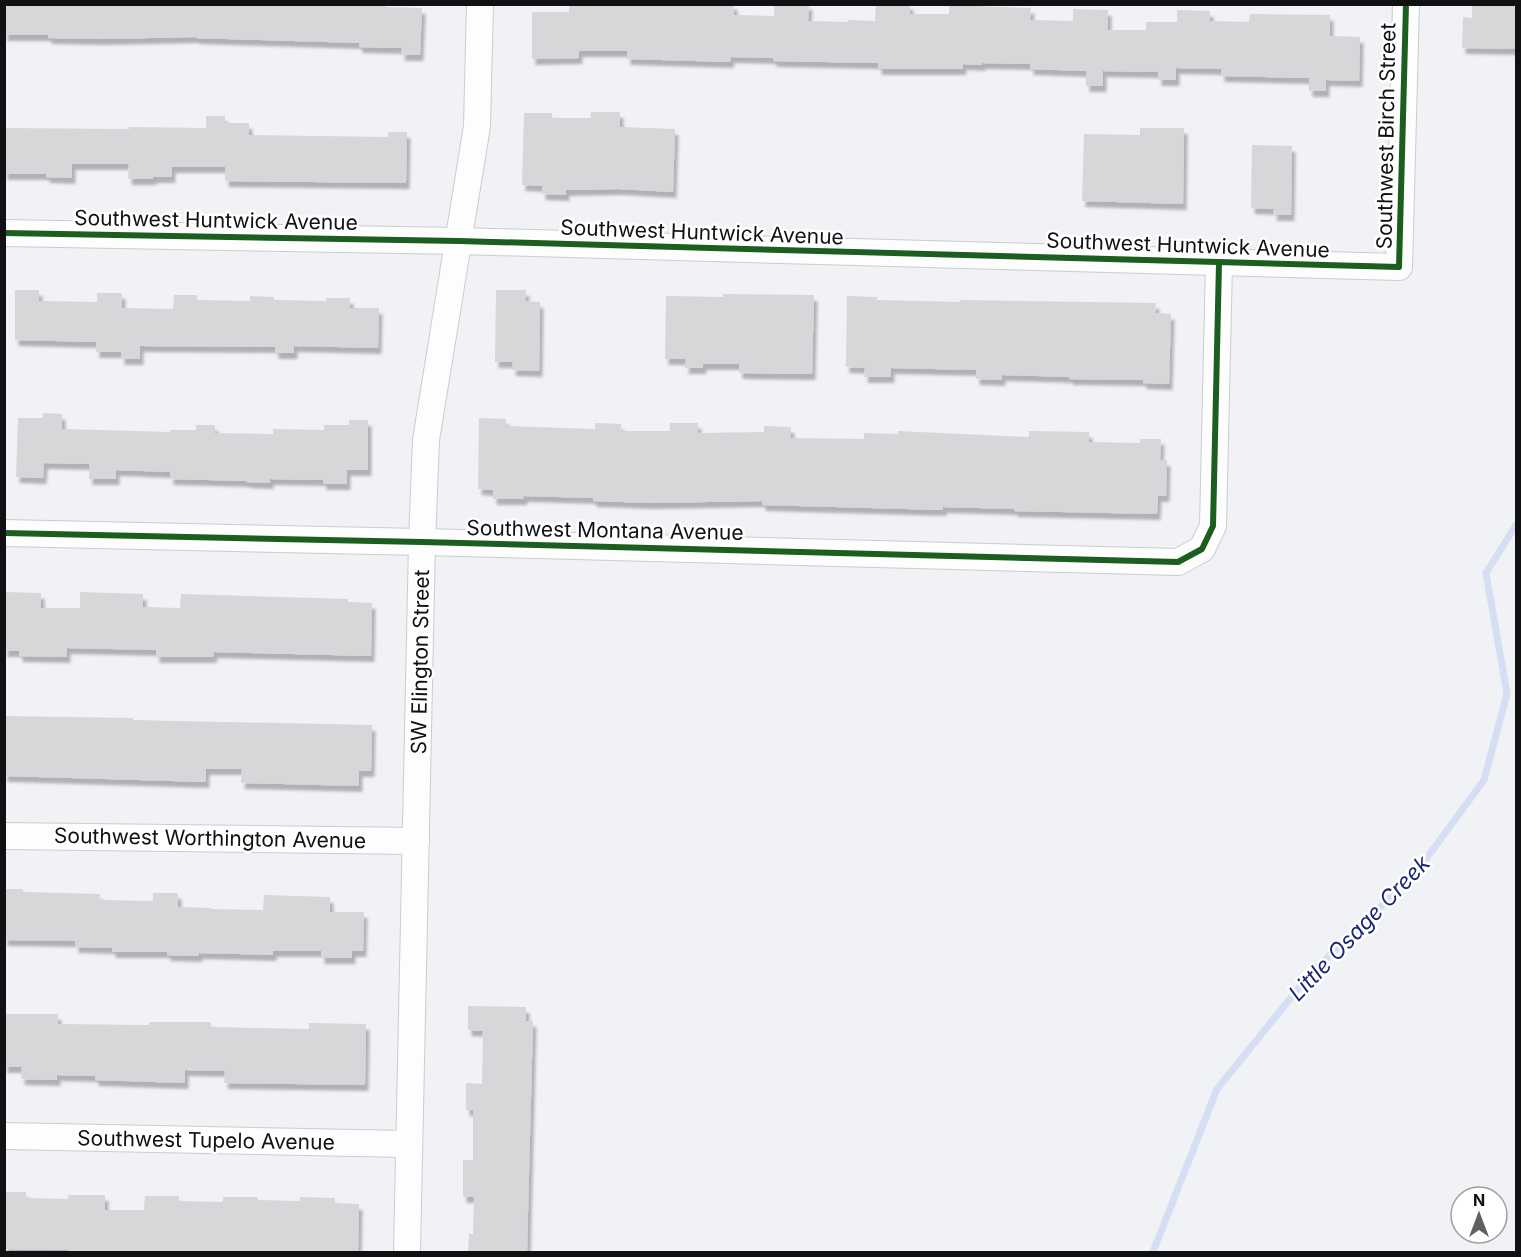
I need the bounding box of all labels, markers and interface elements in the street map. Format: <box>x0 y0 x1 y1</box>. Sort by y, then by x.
street label: Southwest Birch Street <box>1372 22 1400 250</box>
street label: Southwest Huntwick Avenue <box>74 205 358 235</box>
street label: Southwest Huntwick Avenue <box>560 215 844 249</box>
street label: Southwest Huntwick Avenue <box>1046 228 1330 262</box>
street label: Southwest Montana Avenue <box>466 515 744 545</box>
street label: SW Elington Street <box>406 569 434 755</box>
street label: Southwest Worthington Avenue <box>54 823 366 853</box>
water label: Little Osage Creek <box>1283 849 1436 1006</box>
street label: Southwest Tupelo Avenue <box>77 1125 335 1155</box>
north arrow <box>1449 1185 1509 1245</box>
text: N <box>1473 1190 1485 1210</box>

